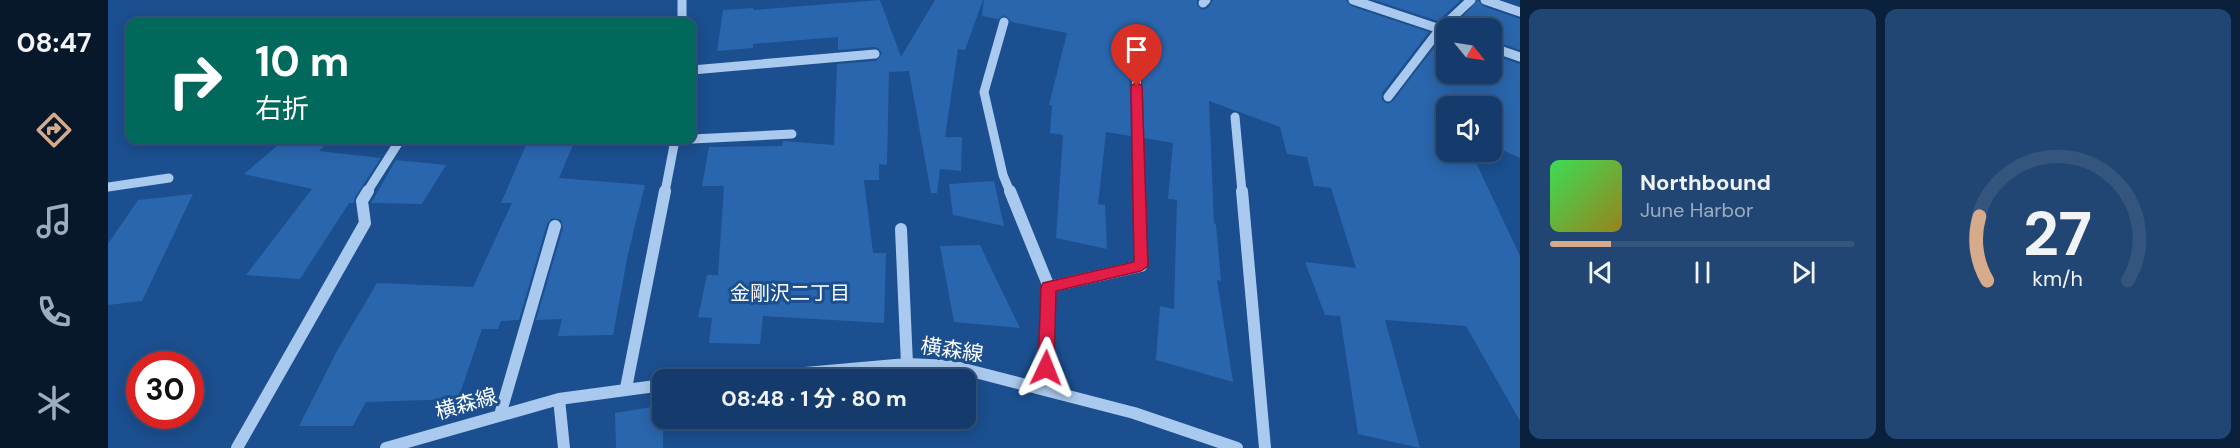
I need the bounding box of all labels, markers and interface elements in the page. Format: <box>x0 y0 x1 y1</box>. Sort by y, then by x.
north arrow <box>1436 18 1502 84</box>
map controls <box>1436 18 1502 162</box>
pin <box>1111 24 1162 86</box>
text: 08:47 <box>16 25 92 60</box>
icon: arrive <box>1120 33 1153 66</box>
text: 10 m <box>255 34 349 89</box>
icon: right <box>156 42 234 120</box>
text: 右折 <box>255 91 309 126</box>
button: sound <box>1436 96 1502 162</box>
icon: directions <box>33 109 75 151</box>
text: Northbound <box>1640 168 1771 197</box>
text: 27 <box>2023 193 2092 274</box>
text: June Harbor <box>1640 197 1753 223</box>
icon: music <box>33 200 75 242</box>
icon: previous <box>1584 256 1617 289</box>
icon: pause <box>1686 256 1719 289</box>
icon: next <box>1787 256 1820 289</box>
text: km/h <box>2032 265 2083 293</box>
district label: 金剛沢二丁目 <box>730 280 850 306</box>
icon: phone <box>33 291 75 333</box>
street label: 横森線 <box>919 332 985 368</box>
position arrow <box>1014 336 1078 400</box>
speed limit sign: 30 <box>126 351 204 429</box>
icon: climate <box>33 382 75 424</box>
street label: 横森線 <box>432 382 500 426</box>
text: 08:48 · 1 分 · 80 m <box>721 384 907 413</box>

